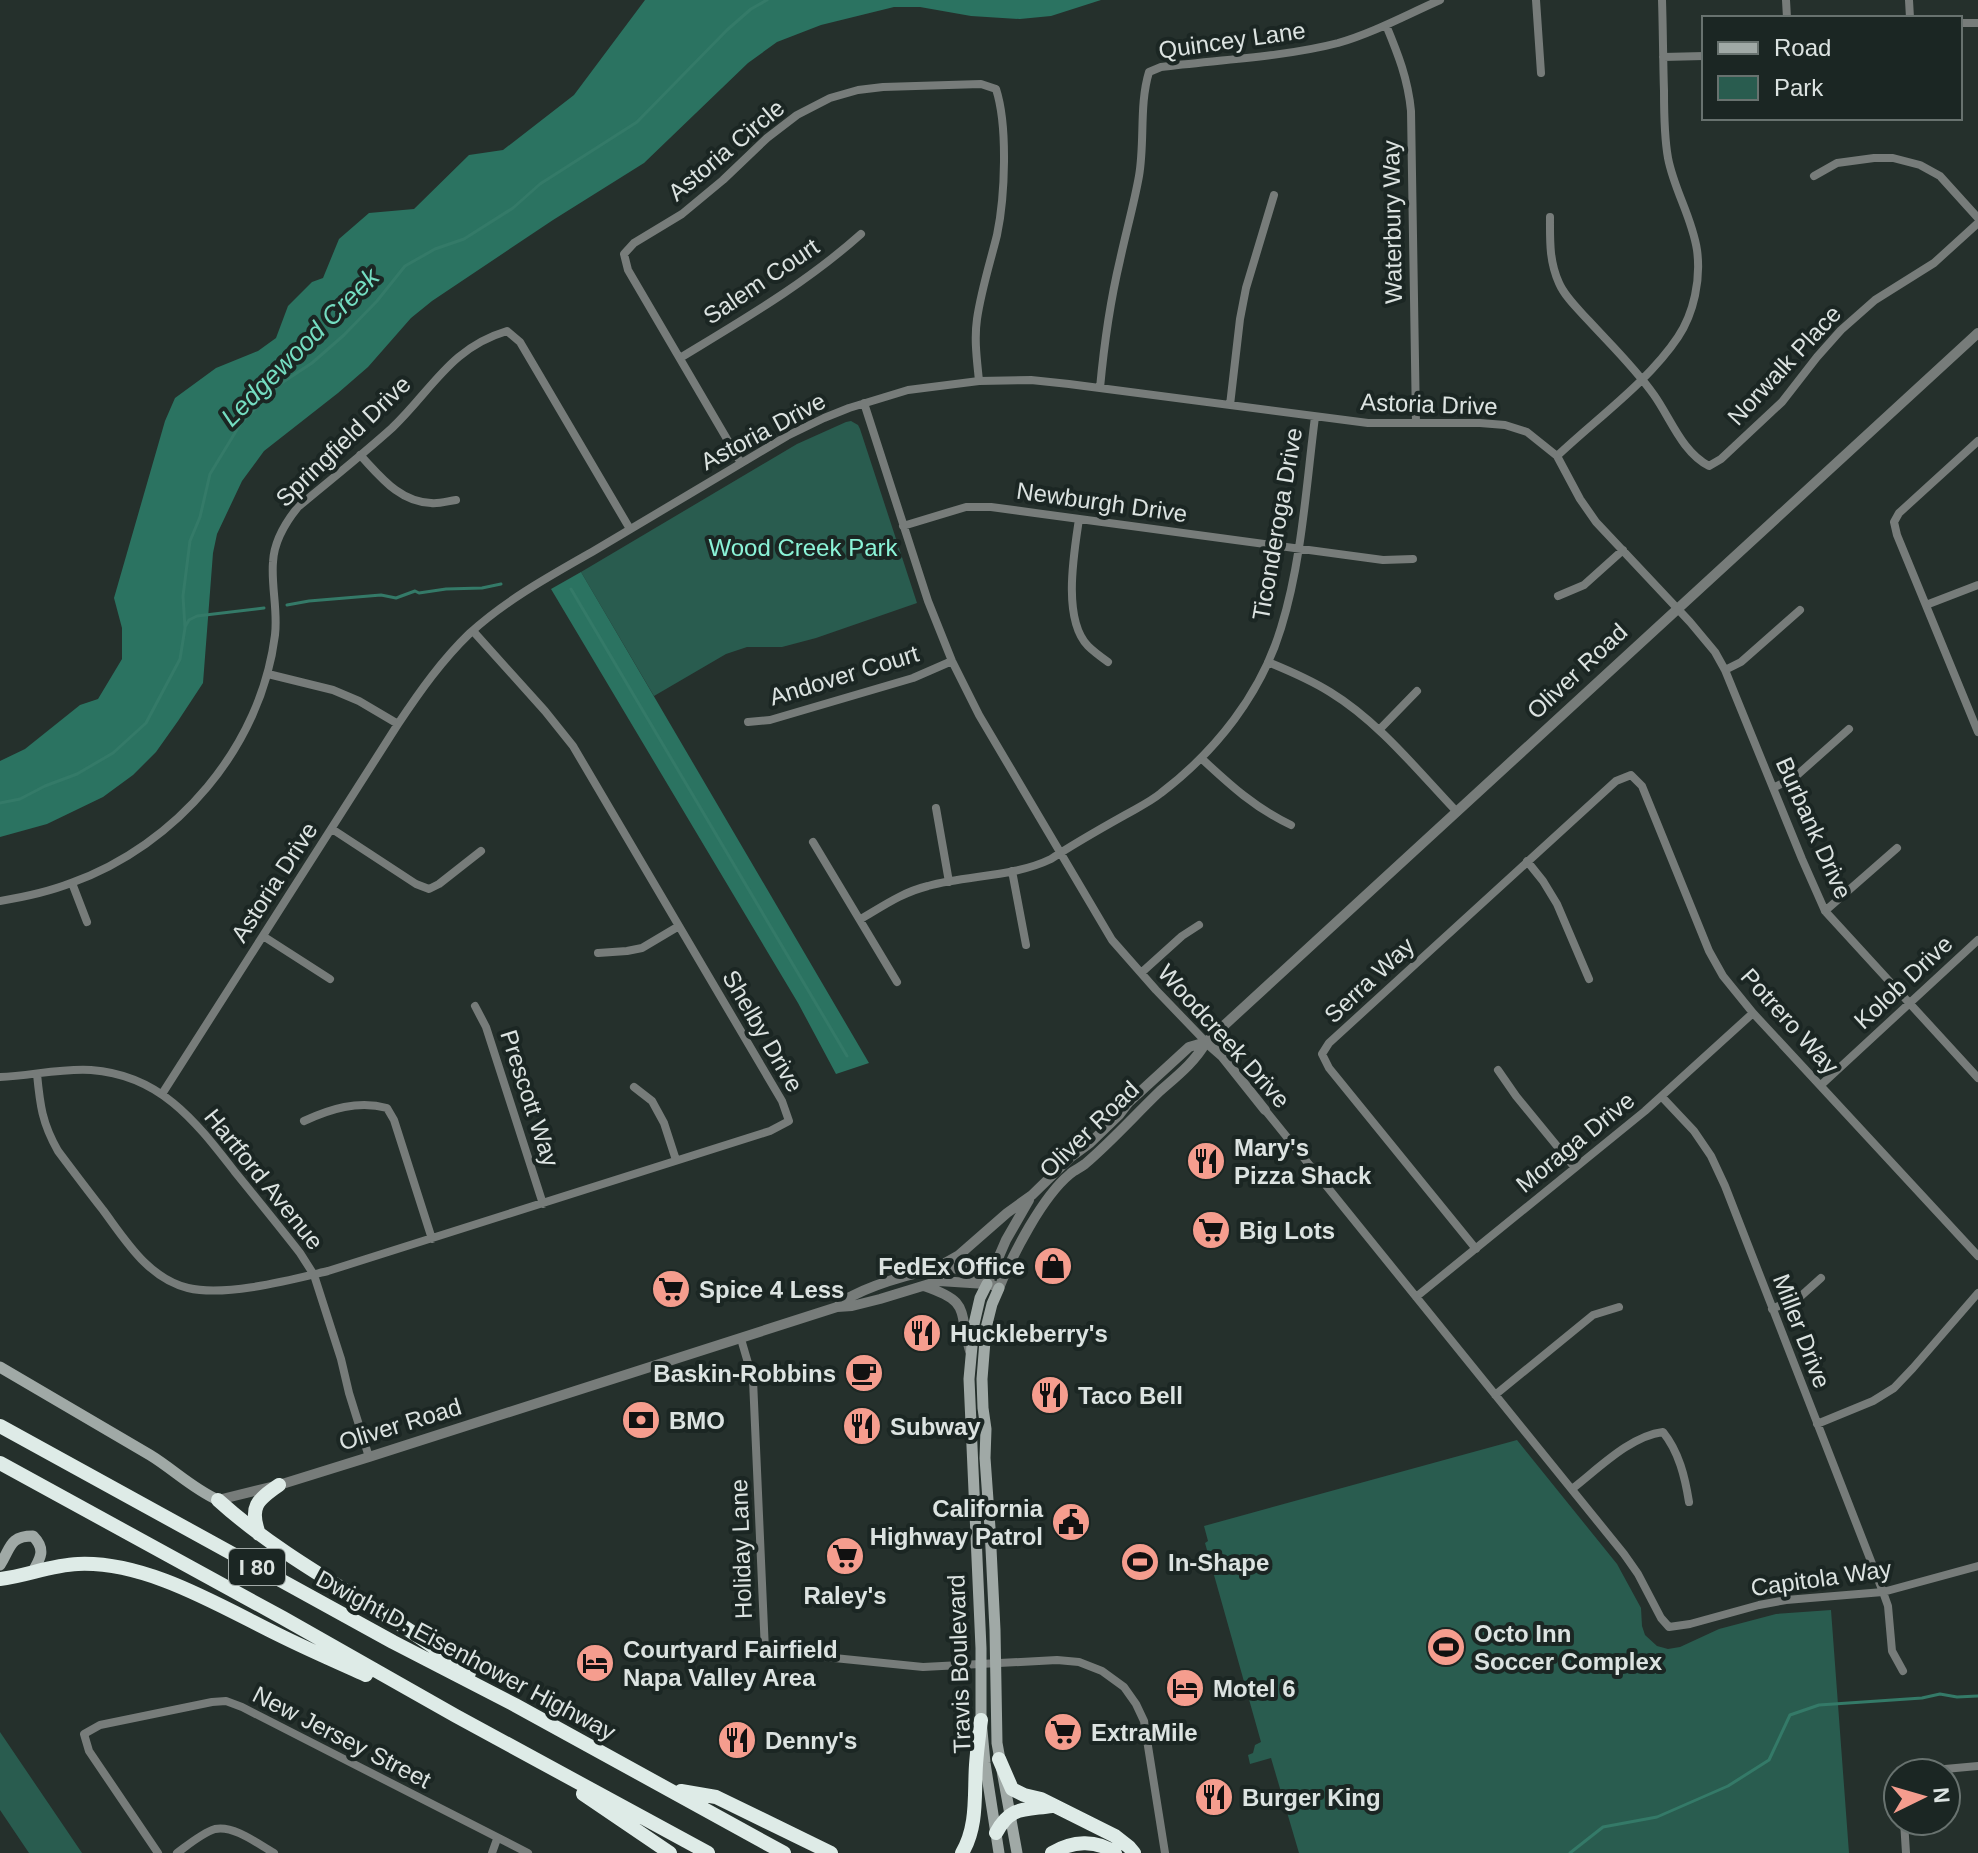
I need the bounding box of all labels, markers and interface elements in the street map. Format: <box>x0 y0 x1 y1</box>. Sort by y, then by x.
street label: Quincey Lane <box>1157 16 1307 64</box>
legend <box>1702 16 1962 120</box>
text: Road <box>1774 34 1831 61</box>
text: Park <box>1774 74 1824 101</box>
street label: Astoria Circle <box>663 94 789 206</box>
street label: Waterbury Way <box>1377 140 1407 304</box>
street label: Salem Court <box>698 232 824 329</box>
water label: Ledgewood Creek <box>215 260 387 432</box>
street label: Norwalk Place <box>1722 300 1846 430</box>
street label: Springfield Drive <box>270 370 416 512</box>
street label: Astoria Drive <box>696 387 830 475</box>
street label: Astoria Drive <box>1360 388 1498 420</box>
street label: Ticonderoga Drive <box>1247 426 1307 622</box>
street label: Newburgh Drive <box>1015 477 1189 527</box>
park label: Wood Creek Park <box>709 534 898 561</box>
street label: Oliver Road <box>1521 618 1633 724</box>
street label: Andover Court <box>766 639 922 711</box>
street label: Burbank Drive <box>1771 753 1857 903</box>
street label: Astoria Drive <box>225 817 323 947</box>
street label: Kolob Drive <box>1848 930 1958 1034</box>
street label: Serra Way <box>1319 932 1419 1028</box>
street label: Woodcreek Drive <box>1153 959 1295 1113</box>
street label: Potrero Way <box>1736 963 1844 1079</box>
street label: Shelby Drive <box>717 965 809 1097</box>
street label: Prescott Way <box>495 1026 565 1170</box>
street label: Oliver Road <box>1034 1075 1144 1183</box>
street label: Moraga Drive <box>1511 1086 1639 1198</box>
street label: Hartford Avenue <box>199 1103 329 1255</box>
place label: Mary's Pizza Shack <box>1234 1134 1372 1189</box>
restaurant icon: Mary's Pizza Shack <box>1185 1140 1227 1182</box>
supermarket icon: Big Lots <box>1190 1209 1232 1251</box>
place label: Big Lots <box>1239 1217 1335 1244</box>
shop icon: FedEx Office <box>1032 1245 1074 1287</box>
place label: FedEx Office <box>878 1253 1025 1280</box>
supermarket icon: Spice 4 Less <box>650 1268 692 1310</box>
street label: Miller Drive <box>1768 1270 1836 1392</box>
place label: Spice 4 Less <box>699 1276 844 1303</box>
restaurant icon: Huckleberry's <box>901 1312 943 1354</box>
place label: Huckleberry's <box>950 1320 1108 1347</box>
cafe icon: Baskin-Robbins <box>843 1352 885 1394</box>
place label: Baskin-Robbins <box>653 1360 836 1387</box>
restaurant icon: Taco Bell <box>1029 1374 1071 1416</box>
place label: Taco Bell <box>1078 1382 1183 1409</box>
street label: Oliver Road <box>335 1393 465 1455</box>
bank icon: BMO <box>620 1399 662 1441</box>
restaurant icon: Subway <box>841 1405 883 1447</box>
place label: BMO <box>669 1407 725 1434</box>
place label: Subway <box>890 1413 981 1440</box>
street label: Holiday Lane <box>725 1479 757 1619</box>
place label: California Highway Patrol <box>870 1495 1044 1550</box>
public building icon: California Highway Patrol <box>1050 1501 1092 1543</box>
supermarket icon: Raley's <box>824 1535 866 1577</box>
sports icon: In-Shape <box>1119 1541 1161 1583</box>
road number: I 80 <box>229 1549 285 1585</box>
place label: In-Shape <box>1168 1549 1269 1576</box>
street label: Capitola Way <box>1749 1555 1893 1601</box>
street label: Dwight D. Eisenhower Highway <box>312 1564 620 1746</box>
street label: Travis Boulevard <box>942 1574 976 1754</box>
place label: Raley's <box>803 1582 887 1609</box>
place label: Octo Inn Soccer Complex <box>1474 1620 1663 1675</box>
sports icon: Octo Inn Soccer Complex <box>1425 1626 1467 1668</box>
place label: Courtyard Fairfield Napa Valley Area <box>623 1636 838 1691</box>
hotel icon: Courtyard Fairfield Napa Valley Area <box>574 1642 616 1684</box>
hotel icon: Motel 6 <box>1164 1667 1206 1709</box>
place label: Motel 6 <box>1213 1675 1296 1702</box>
street label: New Jersey Street <box>249 1680 436 1794</box>
supermarket icon: ExtraMile <box>1042 1711 1084 1753</box>
restaurant icon: Denny's <box>716 1719 758 1761</box>
place label: ExtraMile <box>1091 1719 1198 1746</box>
place label: Denny's <box>765 1727 857 1754</box>
north arrow <box>1882 1757 1962 1837</box>
restaurant icon: Burger King <box>1193 1776 1235 1818</box>
place label: Burger King <box>1242 1784 1381 1811</box>
text: N <box>1928 1786 1955 1804</box>

